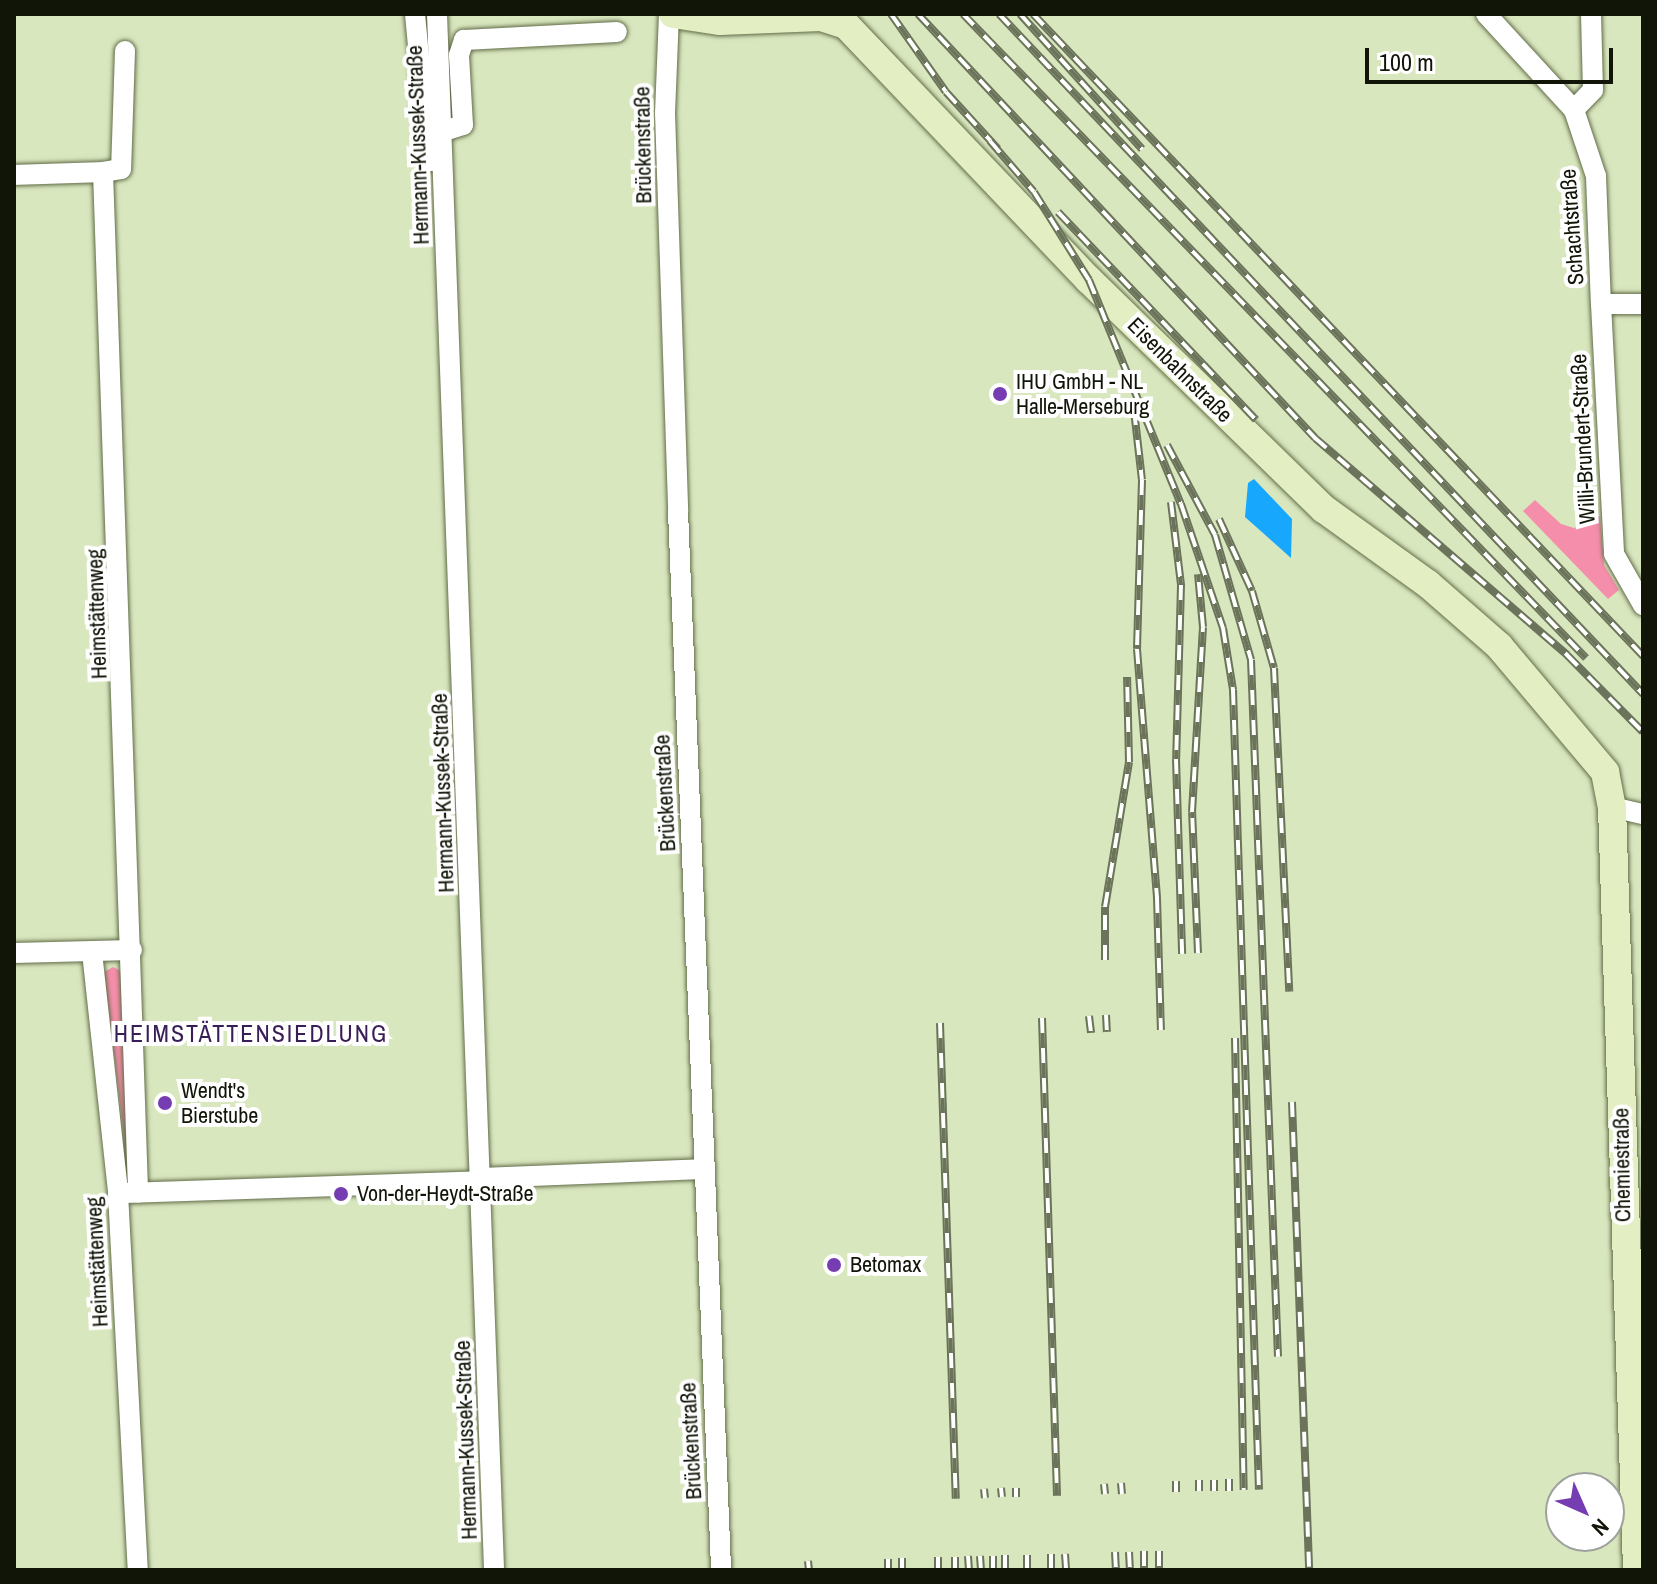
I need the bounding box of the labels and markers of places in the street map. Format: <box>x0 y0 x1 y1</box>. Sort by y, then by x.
place label: IHU GmbH - NL Halle-Merseburg <box>1016 368 1149 420</box>
marker: IHU GmbH - NL Halle-Merseburg <box>991 385 1009 403</box>
place label: Wendt's Bierstube <box>181 1077 258 1128</box>
marker: Wendt's Bierstube <box>156 1094 174 1112</box>
place label: Von-der-Heydt-Straße <box>357 1181 533 1207</box>
marker: Von-der-Heydt-Straße <box>332 1185 350 1203</box>
place label: Betomax <box>850 1252 921 1278</box>
marker: Betomax <box>825 1256 843 1274</box>

